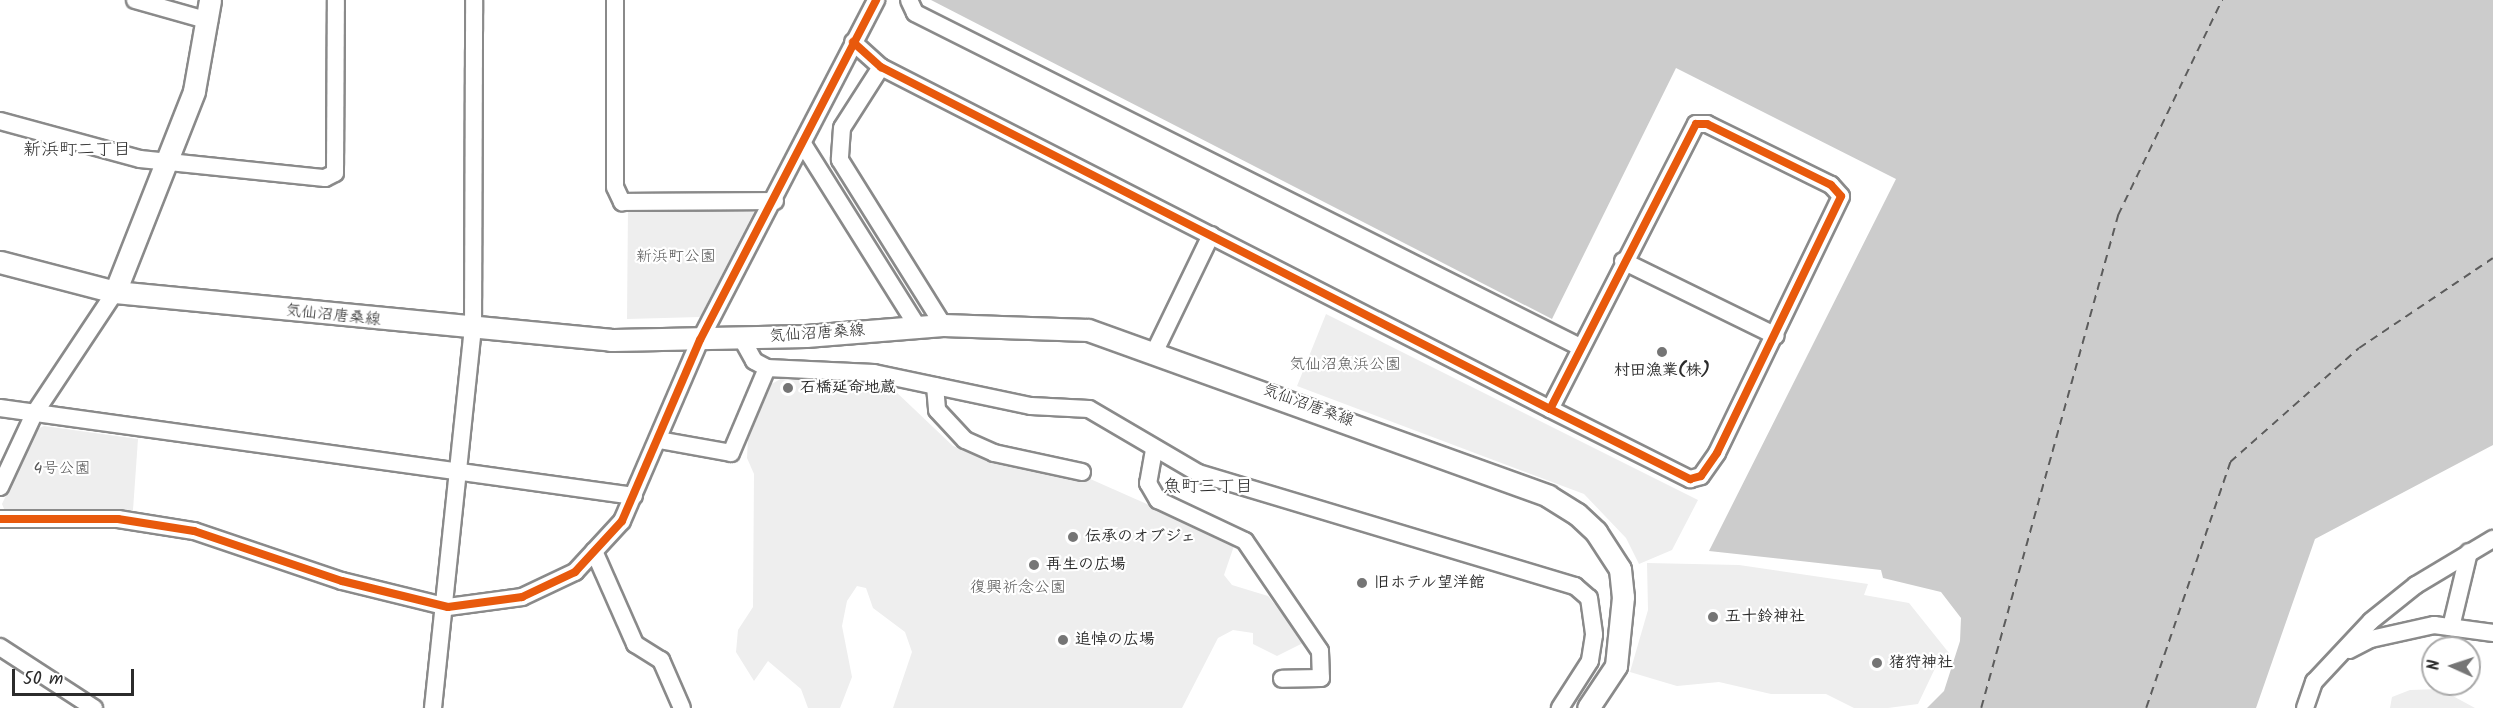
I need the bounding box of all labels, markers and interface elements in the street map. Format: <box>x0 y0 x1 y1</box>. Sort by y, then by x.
district label: 新浜町二丁目 <box>23 140 131 162</box>
park label: 新浜町公園 <box>636 247 716 267</box>
street label: 気仙沼唐桑線 <box>284 301 382 331</box>
street label: 気仙沼唐桑線 <box>768 321 866 347</box>
marker: 村田漁業(株) <box>1655 345 1669 359</box>
park label: 気仙沼魚浜公園 <box>1289 355 1401 375</box>
place label: 村田漁業(株) <box>1614 361 1710 381</box>
place label: 石橋延命地蔵 <box>800 378 896 398</box>
marker: 石橋延命地蔵 <box>781 381 795 395</box>
street label: 気仙沼唐桑線 <box>1260 381 1356 431</box>
park label: 4号公園 <box>34 459 90 479</box>
district label: 魚町三丁目 <box>1163 477 1253 499</box>
place label: 伝承のオブジェ <box>1085 527 1197 547</box>
marker: 伝承のオブジェ <box>1066 530 1080 544</box>
place label: 再生の広場 <box>1046 555 1126 575</box>
marker: 再生の広場 <box>1027 558 1041 572</box>
place label: 旧ホテル望洋館 <box>1374 573 1486 593</box>
marker: 旧ホテル望洋館 <box>1355 576 1369 590</box>
park label: 復興祈念公園 <box>970 578 1066 598</box>
place label: 五十鈴神社 <box>1725 607 1805 627</box>
marker: 五十鈴神社 <box>1706 610 1720 624</box>
place label: 追悼の広場 <box>1075 630 1155 650</box>
marker: 追悼の広場 <box>1056 633 1070 647</box>
north arrow <box>2421 636 2481 696</box>
place label: 猪狩神社 <box>1889 653 1953 673</box>
marker: 猪狩神社 <box>1870 656 1884 670</box>
scale bar <box>15 657 136 695</box>
text: N <box>2422 659 2447 671</box>
text: 50 m <box>23 665 63 694</box>

